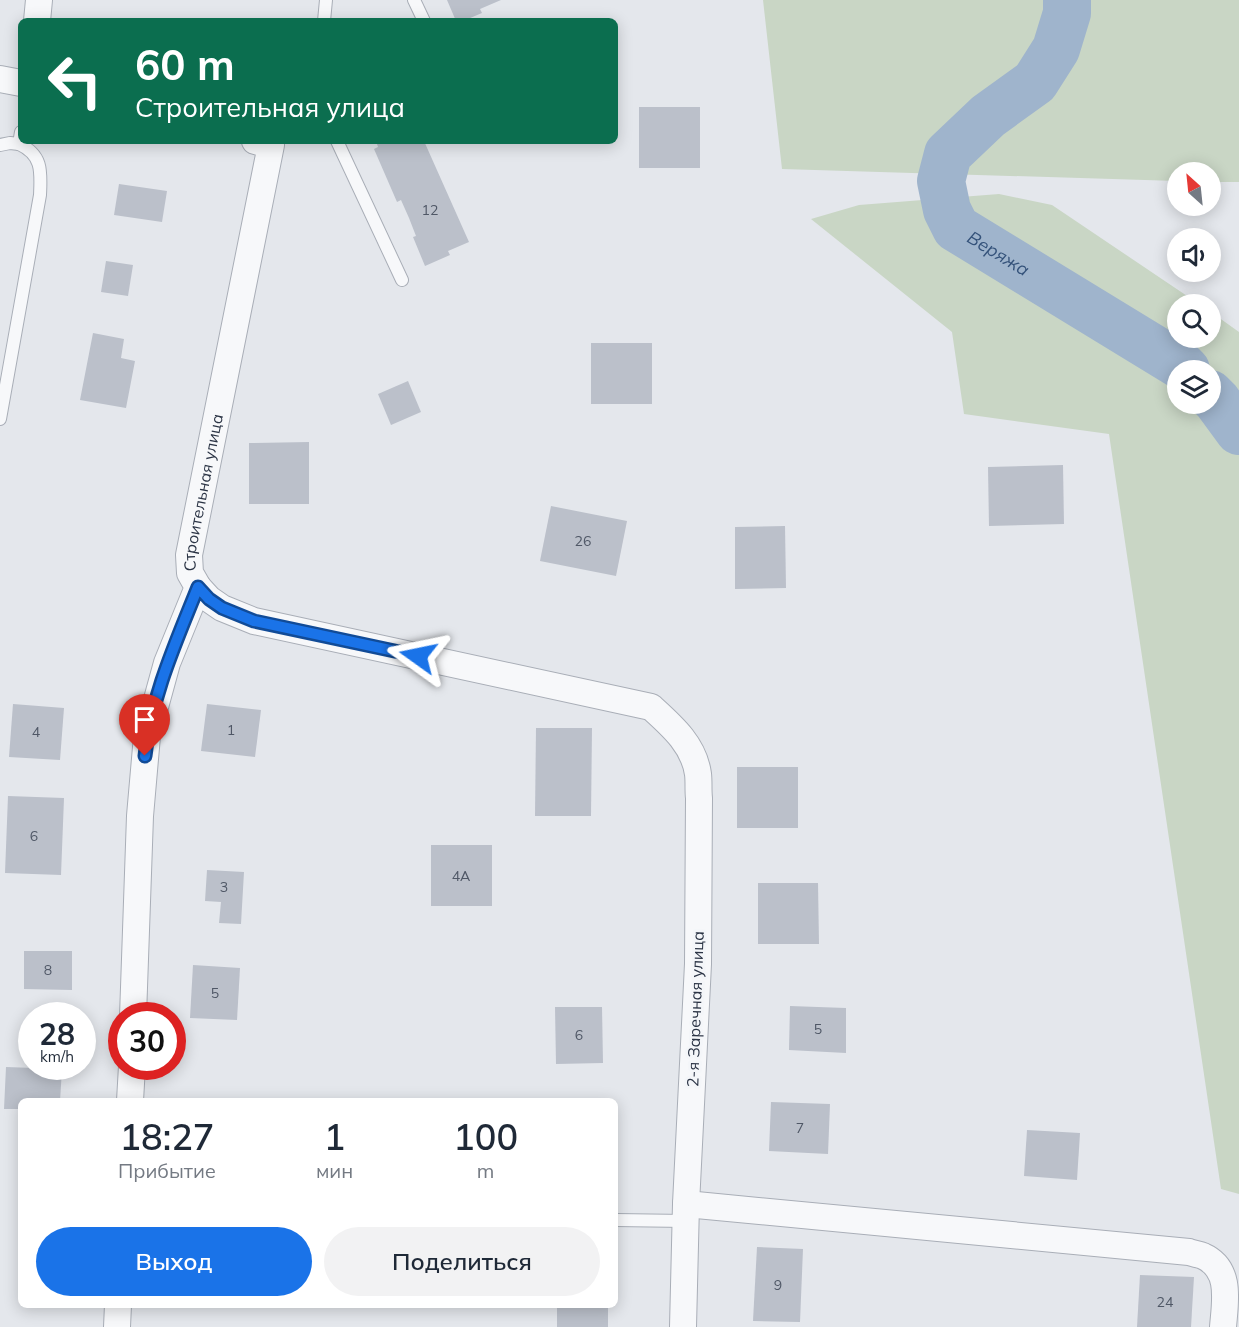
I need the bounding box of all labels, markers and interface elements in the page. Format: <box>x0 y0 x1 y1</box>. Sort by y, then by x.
text: 60 m <box>135 38 235 91</box>
icon: left <box>36 42 114 120</box>
text: Строительная улица <box>135 90 405 124</box>
north arrow <box>1167 162 1221 216</box>
map controls <box>1167 162 1221 414</box>
house number: 12 <box>422 201 438 219</box>
water label: Веряжа <box>963 226 1034 281</box>
button: sound <box>1167 228 1221 282</box>
button: search <box>1167 294 1221 348</box>
button: layers <box>1167 360 1221 414</box>
street label: Строительная улица <box>179 412 227 572</box>
house number: 26 <box>575 532 591 550</box>
position arrow <box>386 624 450 688</box>
pin <box>119 694 170 756</box>
icon: arrive <box>128 703 161 736</box>
house number: 1 <box>227 721 235 739</box>
house number: 4 <box>32 723 41 741</box>
house number: 6 <box>30 827 38 845</box>
house number: 4А <box>452 867 471 885</box>
house number: 3 <box>220 878 228 896</box>
street label: 2-я Заречная улица <box>682 931 708 1087</box>
house number: 8 <box>44 961 52 979</box>
house number: 5 <box>211 984 219 1002</box>
speed limit sign: 30 <box>108 1002 186 1080</box>
text: 28 <box>39 1015 75 1053</box>
house number: 5 <box>814 1020 822 1038</box>
house number: 6 <box>575 1026 583 1044</box>
text: km/h <box>40 1047 74 1066</box>
text: 18:27 <box>119 1114 214 1159</box>
text: 1 <box>324 1114 345 1159</box>
text: 100 <box>453 1114 518 1159</box>
house number: 7 <box>796 1119 804 1137</box>
text: Прибытие <box>118 1158 216 1183</box>
text: мин <box>316 1158 353 1183</box>
text: m <box>477 1158 494 1183</box>
button: Выход <box>36 1227 312 1296</box>
button: Поделиться <box>324 1227 600 1296</box>
house number: 9 <box>774 1276 782 1294</box>
house number: 24 <box>1157 1293 1174 1311</box>

